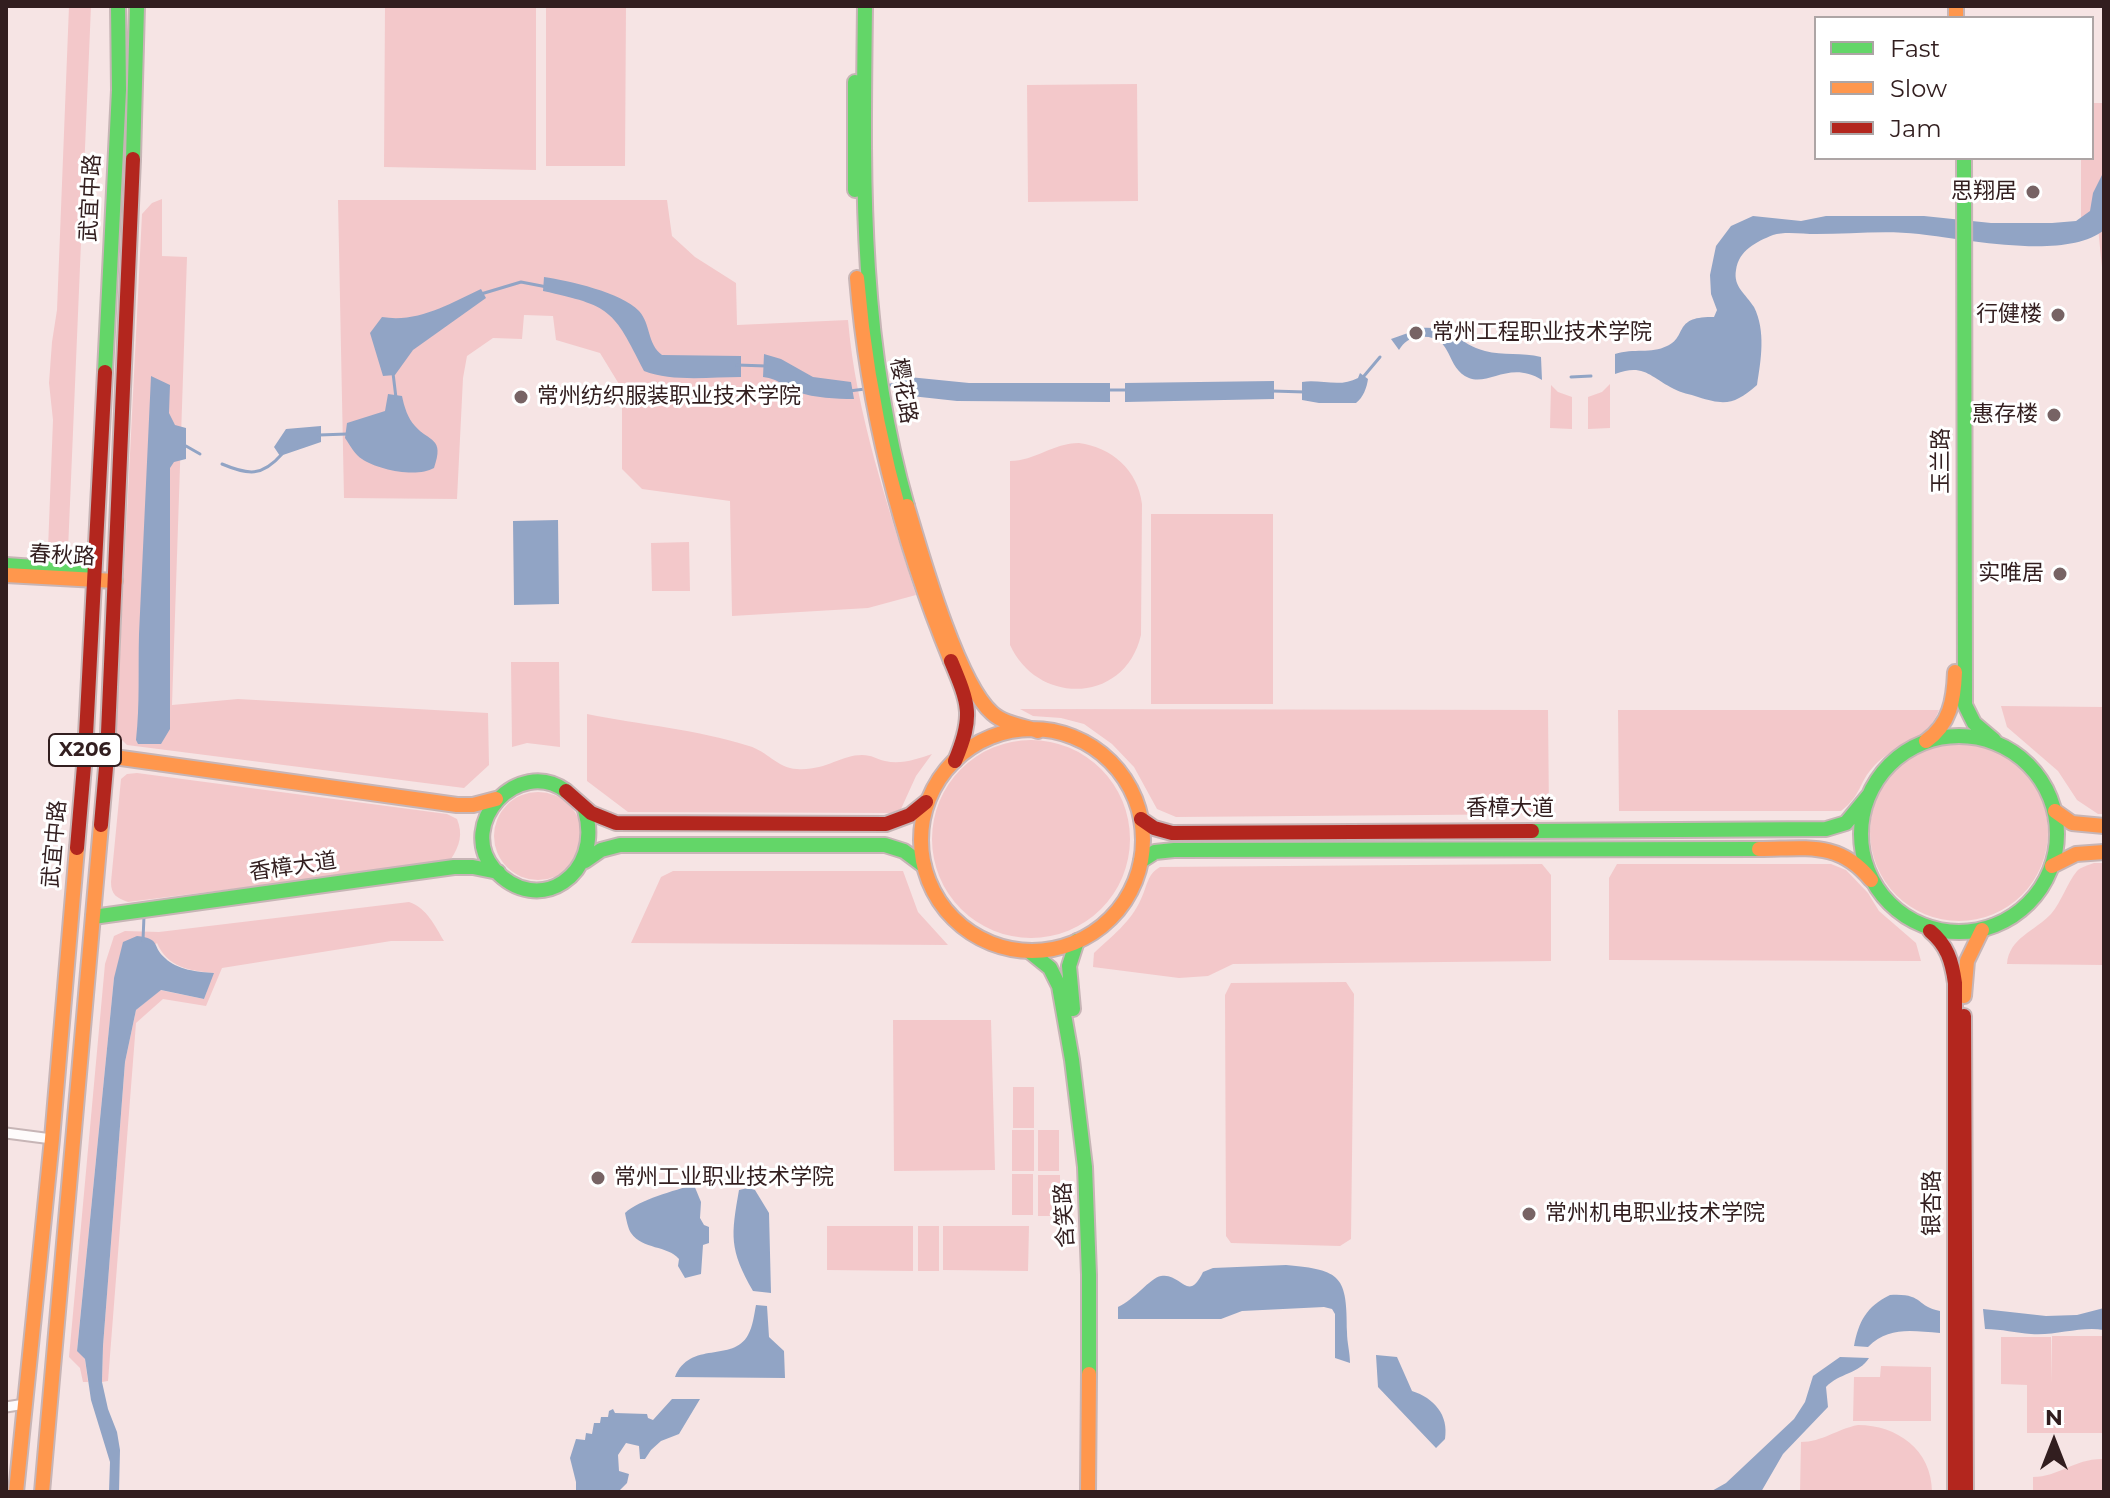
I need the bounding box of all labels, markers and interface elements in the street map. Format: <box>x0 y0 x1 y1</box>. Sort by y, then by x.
legend <box>1814 16 2094 160</box>
text: Fast <box>1890 34 1940 63</box>
text: Slow <box>1890 74 1947 103</box>
text: Jam <box>1890 114 1942 143</box>
street label: 武宜中路 <box>76 153 106 243</box>
place label: 思翔居 <box>1951 179 2017 205</box>
marker: 思翔居 <box>2024 183 2042 201</box>
place label: 行健楼 <box>1976 302 2042 328</box>
marker: 行健楼 <box>2049 306 2067 324</box>
place label: 常州工程职业技术学院 <box>1432 320 1652 346</box>
marker: 常州工程职业技术学院 <box>1407 324 1425 342</box>
street label: 樱花路 <box>884 356 922 426</box>
place label: 常州纺织服装职业技术学院 <box>537 384 801 410</box>
marker: 常州纺织服装职业技术学院 <box>512 388 530 406</box>
place label: 惠存楼 <box>1972 402 2038 428</box>
marker: 惠存楼 <box>2045 406 2063 424</box>
street label: 玉兰路 <box>1929 428 1955 494</box>
street label: 春秋路 <box>28 541 96 571</box>
place label: 实唯居 <box>1978 561 2044 587</box>
marker: 实唯居 <box>2051 565 2069 583</box>
road number: X206 <box>49 734 121 766</box>
street label: 香樟大道 <box>1466 796 1554 822</box>
street label: 武宜中路 <box>38 799 72 889</box>
street label: 香樟大道 <box>248 848 338 886</box>
place label: 常州工业职业技术学院 <box>614 1165 834 1191</box>
marker: 常州工业职业技术学院 <box>589 1169 607 1187</box>
street label: 银杏路 <box>1920 1170 1946 1236</box>
street label: 含笑路 <box>1050 1181 1080 1249</box>
place label: 常州机电职业技术学院 <box>1545 1201 1765 1227</box>
marker: 常州机电职业技术学院 <box>1520 1205 1538 1223</box>
north arrow <box>2014 1402 2094 1482</box>
text: N <box>2045 1404 2063 1431</box>

